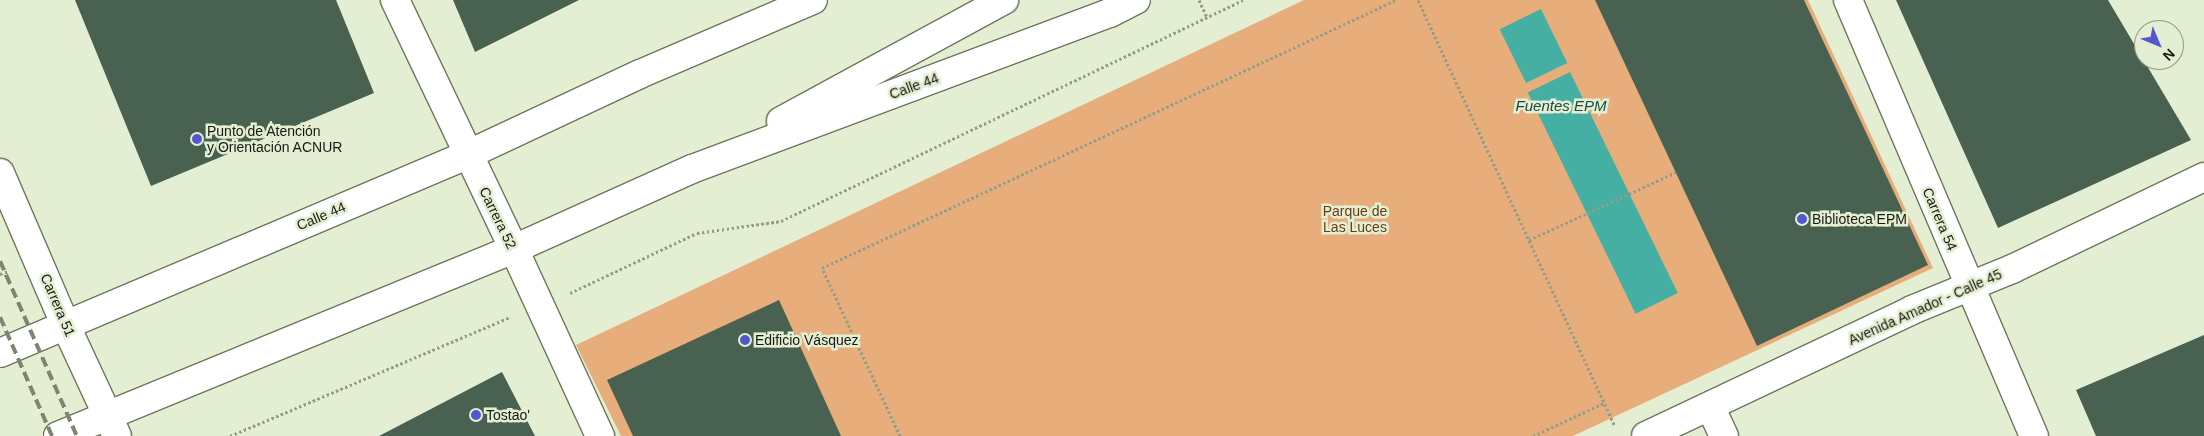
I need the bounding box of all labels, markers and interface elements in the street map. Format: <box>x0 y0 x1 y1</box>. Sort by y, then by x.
north arrow <box>2134 20 2184 70</box>
text: N <box>2160 46 2178 64</box>
street label: Calle 44 <box>887 69 941 103</box>
water label: Fuentes EPM <box>1516 97 1606 115</box>
place label: Punto de Atención y Orientación ACNUR <box>207 123 343 156</box>
marker: Punto de Atención y Orientación ACNUR <box>191 133 203 145</box>
street label: Carrera 52 <box>476 184 520 252</box>
street label: Carrera 54 <box>1919 185 1961 253</box>
street label: Calle 44 <box>294 198 348 234</box>
park label: Parque de Las Luces <box>1323 203 1387 236</box>
place label: Biblioteca EPM <box>1812 211 1907 227</box>
marker: Biblioteca EPM <box>1796 213 1808 225</box>
street label: Avenida Amador - Calle 45 <box>1845 265 2005 349</box>
street label: Carrera 51 <box>37 271 79 339</box>
place label: Edificio Vásquez <box>755 332 859 348</box>
marker: Edificio Vásquez <box>739 334 751 346</box>
place label: Tostao' <box>486 407 530 423</box>
marker: Tostao' <box>470 409 482 421</box>

